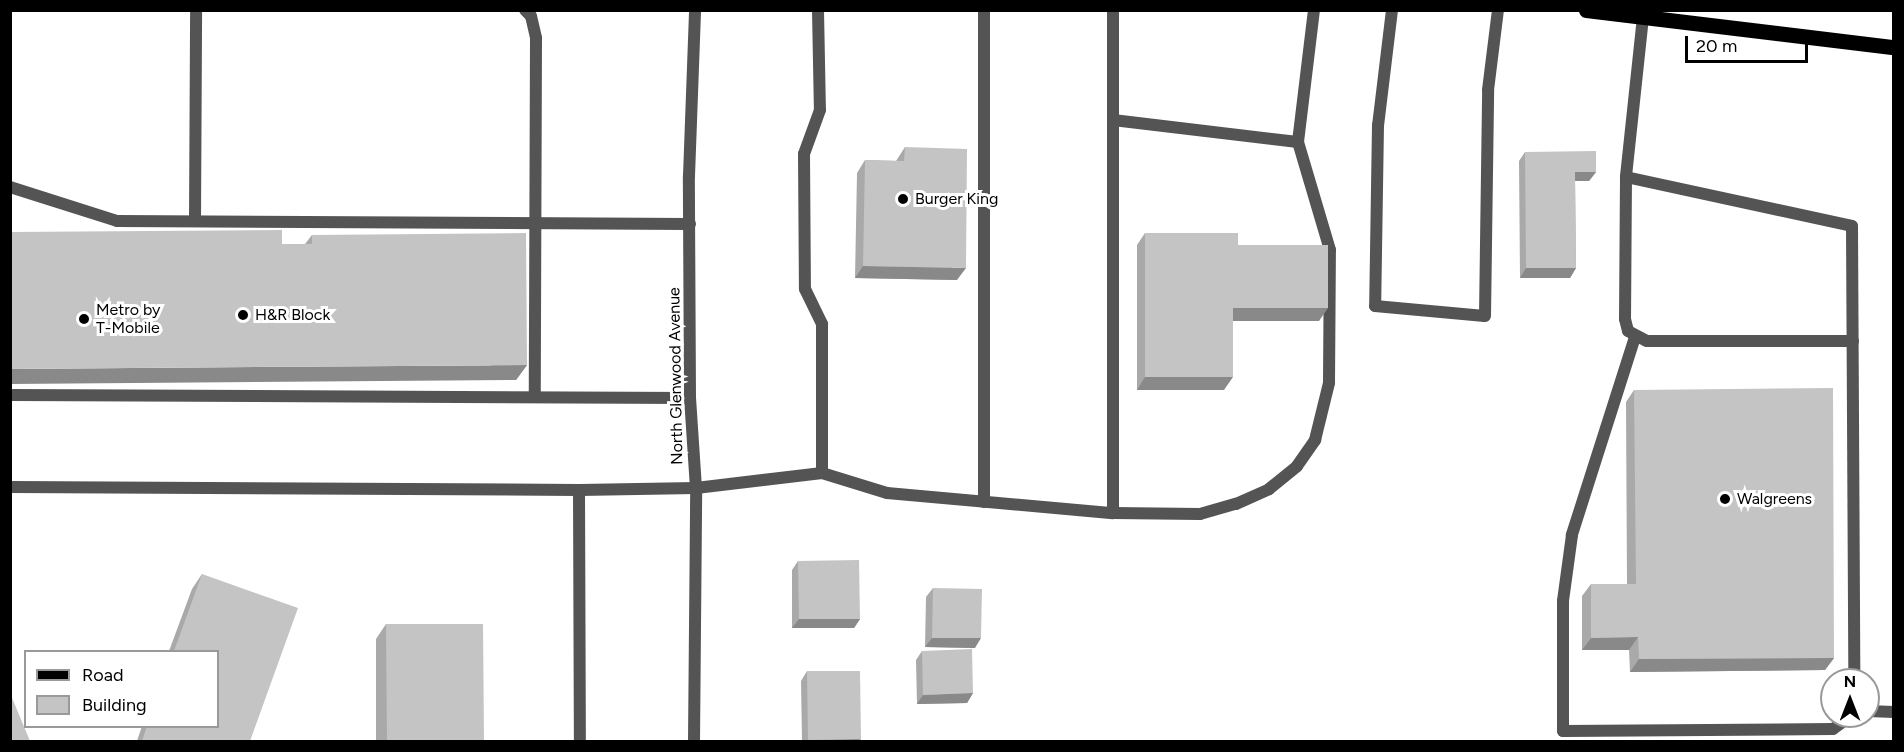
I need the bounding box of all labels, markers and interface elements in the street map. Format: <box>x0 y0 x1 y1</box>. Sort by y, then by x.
scale bar <box>1688 24 1811 62</box>
text: 20 m <box>1696 35 1737 57</box>
place label: Burger King <box>915 189 998 209</box>
marker: Burger King <box>896 192 910 206</box>
street label: North Glenwood Avenue <box>665 287 687 465</box>
place label: Metro by T-Mobile <box>96 300 161 338</box>
place label: H&R Block <box>255 305 330 325</box>
marker: H&R Block <box>236 308 250 322</box>
marker: Metro by T-Mobile <box>77 312 91 326</box>
place label: Walgreens <box>1737 489 1812 509</box>
marker: Walgreens <box>1718 492 1732 506</box>
legend <box>24 650 219 728</box>
text: Road <box>82 664 123 686</box>
north arrow <box>1820 668 1880 728</box>
text: N <box>1844 672 1856 691</box>
text: Building <box>82 694 147 716</box>

